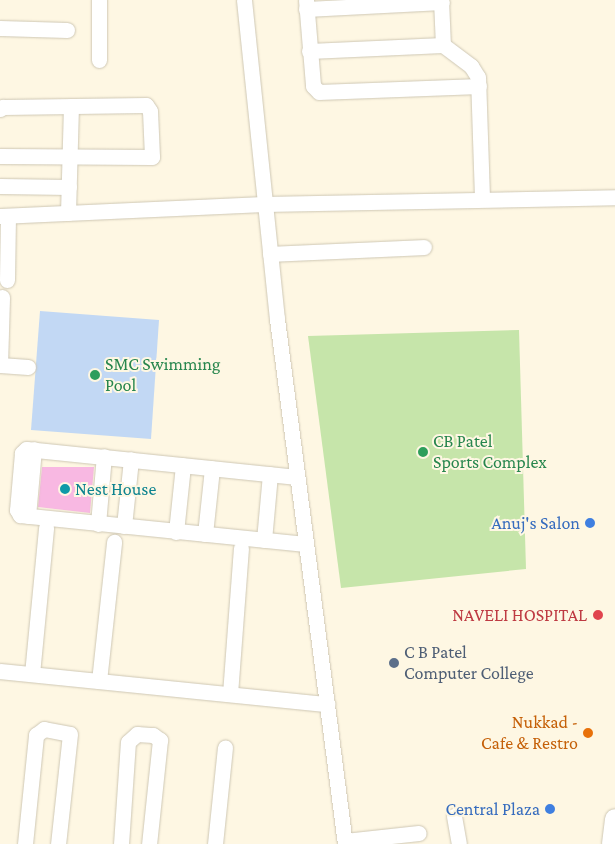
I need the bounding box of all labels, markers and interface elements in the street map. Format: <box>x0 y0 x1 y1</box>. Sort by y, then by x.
place label: SMC Swimming Pool <box>105 354 221 396</box>
marker: SMC Swimming Pool <box>89 369 101 381</box>
place label: CB Patel Sports Complex <box>433 431 547 474</box>
marker: CB Patel Sports Complex <box>417 446 429 458</box>
place label: Nest House <box>75 478 156 500</box>
marker: Nest House <box>59 483 71 495</box>
place label: Anuj's Salon <box>491 512 580 534</box>
marker: Anuj's Salon <box>584 517 596 529</box>
place label: NAVELI HOSPITAL <box>452 604 587 626</box>
marker: NAVELI HOSPITAL <box>591 608 605 622</box>
place label: C B Patel Computer College <box>404 642 534 684</box>
marker: C B Patel Computer College <box>388 657 400 669</box>
place label: Nukkad - Cafe & Restro <box>481 712 578 754</box>
marker: Nukkad - Cafe & Restro <box>582 727 594 739</box>
place label: Central Plaza <box>445 798 540 820</box>
marker: Central Plaza <box>544 803 556 815</box>

